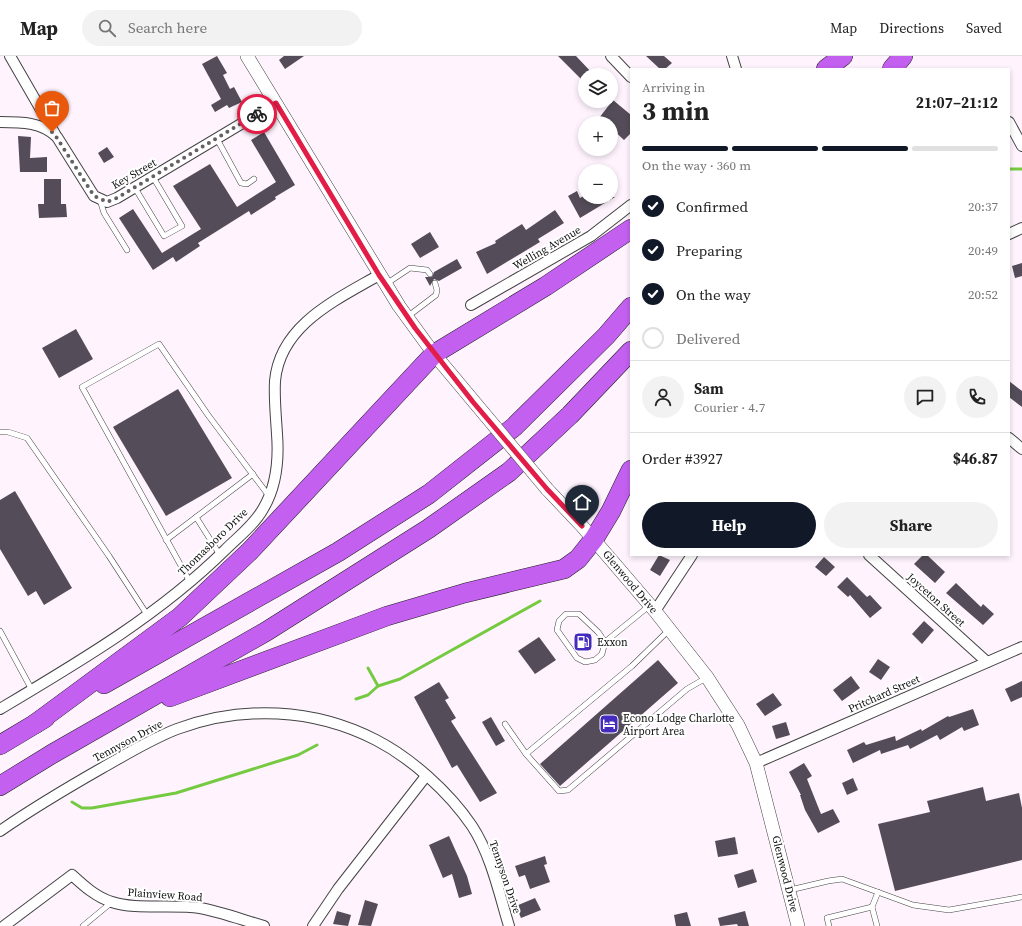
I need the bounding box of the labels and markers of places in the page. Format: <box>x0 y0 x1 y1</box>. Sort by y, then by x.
pin <box>35 91 69 132</box>
pin <box>565 485 599 526</box>
fuel station icon: Exxon <box>572 631 594 653</box>
place label: Exxon <box>597 635 628 650</box>
place label: Econo Lodge Charlotte Airport Area <box>623 711 735 739</box>
hotel icon: Econo Lodge Charlotte Airport Area <box>598 713 620 735</box>

